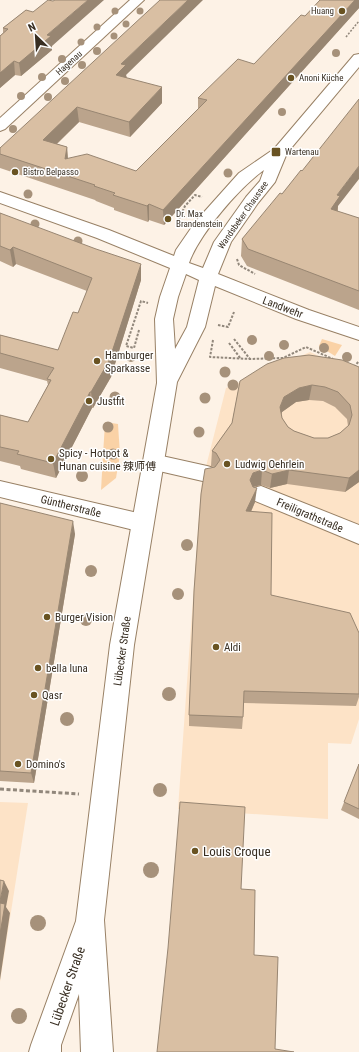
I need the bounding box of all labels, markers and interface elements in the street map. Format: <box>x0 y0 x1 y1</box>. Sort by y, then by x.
place label: Huang <box>311 6 334 16</box>
marker: Huang <box>337 6 347 16</box>
north arrow <box>16 16 56 56</box>
text: N <box>26 20 38 35</box>
street label: Hagenau <box>54 49 84 77</box>
marker: Anoni Küche <box>286 73 296 83</box>
place label: Anoni Küche <box>299 73 343 83</box>
marker: Wartenau <box>270 146 282 158</box>
place label: Wartenau <box>285 147 319 157</box>
marker: Bistro Belpasso <box>10 167 20 177</box>
place label: Bistro Belpasso <box>23 167 79 177</box>
street label: Wandsbeker Chaussee <box>216 179 270 251</box>
place label: Dr. Max Brandenstein <box>176 209 223 229</box>
marker: Dr. Max Brandenstein <box>163 214 173 224</box>
street label: Landwehr <box>261 294 305 321</box>
place label: Hamburger Sparkasse <box>105 349 154 375</box>
marker: Hamburger Sparkasse <box>92 356 102 366</box>
place label: Justfit <box>97 395 125 408</box>
marker: Justfit <box>84 396 94 406</box>
place label: Spicy - Hotpot & Hunan cuisine 辣师傅 <box>59 447 156 473</box>
marker: Spicy - Hotpot & Hunan cuisine 辣师傅 <box>46 454 56 464</box>
place label: Ludwig Oehrlein <box>235 458 304 471</box>
marker: Ludwig Oehrlein <box>222 459 232 469</box>
street label: Güntherstraße <box>39 493 102 520</box>
street label: Freiligrathstraße <box>275 496 345 535</box>
place label: Burger Vision <box>55 611 113 624</box>
marker: Burger Vision <box>42 612 52 622</box>
street label: Lübecker Straße <box>111 615 134 687</box>
place label: Aldi <box>224 641 241 654</box>
marker: Aldi <box>211 642 221 652</box>
place label: bella luna <box>46 662 88 675</box>
marker: bella luna <box>33 663 43 673</box>
place label: Qasr <box>42 689 63 702</box>
marker: Qasr <box>29 690 39 700</box>
place label: Domino's <box>26 758 65 771</box>
marker: Domino's <box>13 759 23 769</box>
place label: Louis Croque <box>203 844 271 859</box>
marker: Louis Croque <box>190 846 200 856</box>
street label: Lübecker Straße <box>47 945 88 1028</box>

